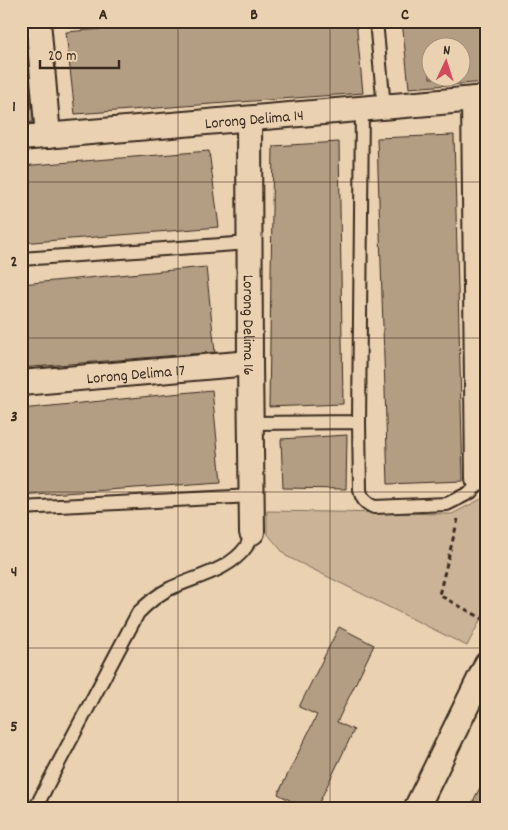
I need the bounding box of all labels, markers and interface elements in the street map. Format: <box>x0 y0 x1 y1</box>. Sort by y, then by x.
text: A <box>99 4 108 27</box>
text: B <box>250 4 258 27</box>
text: C <box>401 4 409 27</box>
scale bar <box>40 38 119 70</box>
north arrow <box>420 38 470 88</box>
text: N <box>443 41 451 61</box>
text: 20 m <box>48 46 76 68</box>
text: 1 <box>12 96 16 119</box>
street label: Lorong Delima 14 <box>204 105 305 136</box>
text: 2 <box>11 251 18 274</box>
street label: Lorong Delima 16 <box>236 275 259 376</box>
street label: Lorong Delima 17 <box>86 360 186 391</box>
text: 3 <box>10 406 18 429</box>
text: 4 <box>11 561 17 584</box>
text: 5 <box>10 716 18 739</box>

